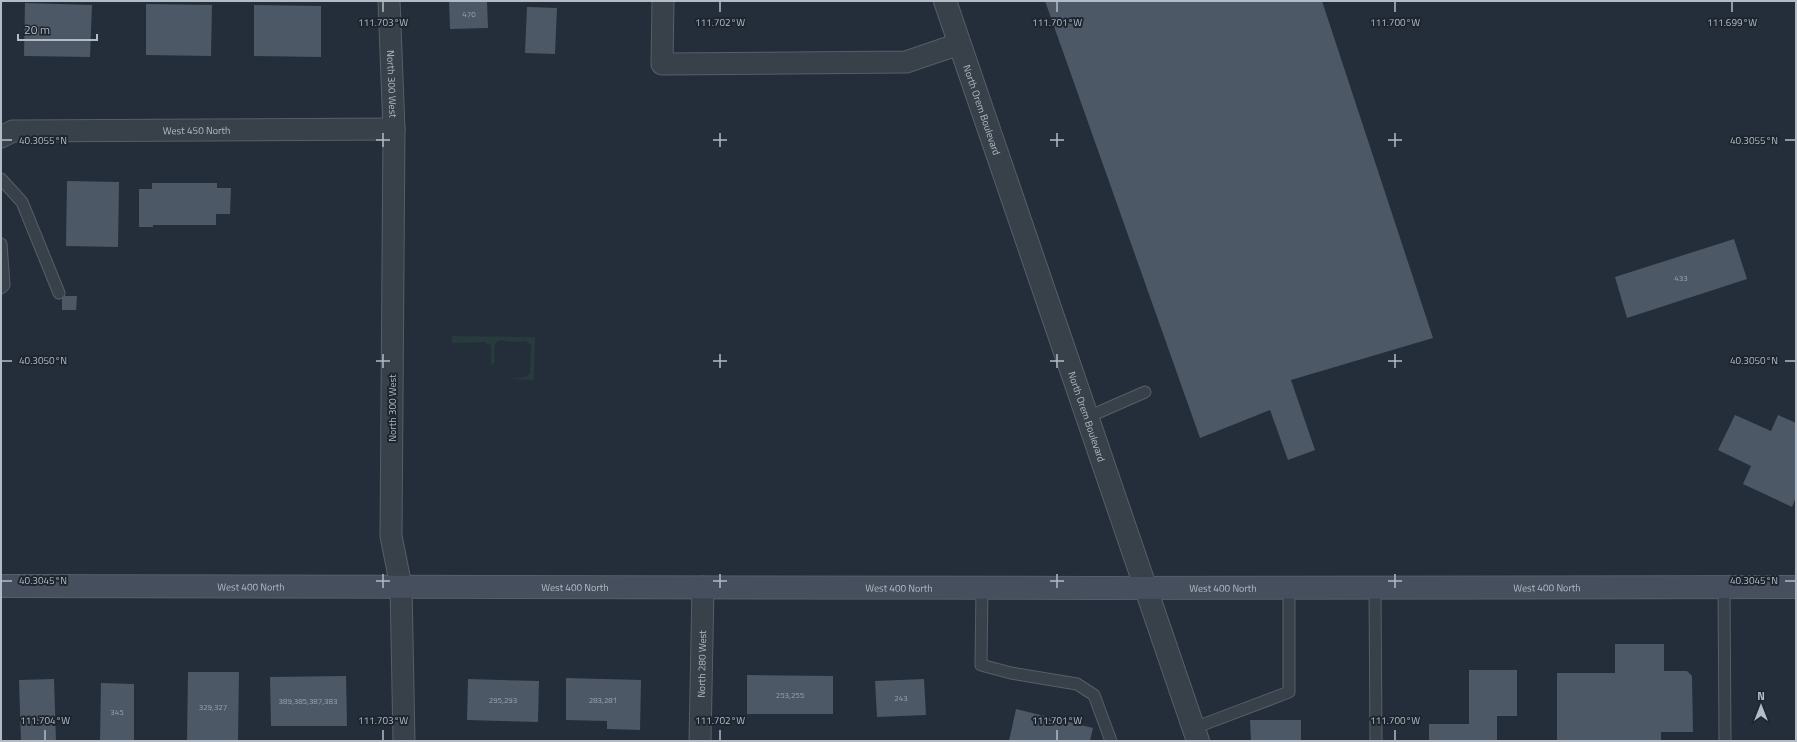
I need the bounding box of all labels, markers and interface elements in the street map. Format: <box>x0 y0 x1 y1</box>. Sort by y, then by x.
house number: 470 <box>462 8 476 20</box>
text: 111.703°W <box>358 15 408 30</box>
text: 111.702°W <box>695 15 745 30</box>
text: 111.701°W <box>1032 15 1082 30</box>
text: 111.700°W <box>1370 15 1420 30</box>
text: 111.699°W <box>1707 15 1757 30</box>
scale bar <box>18 16 97 42</box>
text: 20 m <box>24 20 50 39</box>
street label: North 300 West <box>383 50 401 118</box>
street label: North Orem Boulevard <box>959 63 1004 157</box>
street label: West 450 North <box>163 123 230 138</box>
text: 40.3055°N <box>19 133 67 148</box>
text: 40.3055°N <box>1730 133 1778 148</box>
house number: 433 <box>1674 272 1688 284</box>
text: 40.3050°N <box>19 353 67 368</box>
text: 40.3050°N <box>1730 353 1778 368</box>
street label: North Orem Boulevard <box>1064 369 1109 464</box>
street label: North 300 West <box>385 374 400 442</box>
text: 40.3045°N <box>19 573 67 588</box>
text: 40.3045°N <box>1730 573 1778 588</box>
street label: West 400 North <box>217 579 285 595</box>
street label: West 400 North <box>541 580 609 595</box>
street label: West 400 North <box>1513 580 1581 595</box>
street label: West 400 North <box>865 581 933 596</box>
street label: West 400 North <box>1189 581 1257 596</box>
street label: North 280 West <box>694 630 710 698</box>
north arrow <box>1741 686 1781 726</box>
text: N <box>1757 688 1765 704</box>
house number: 253,255 <box>776 689 805 701</box>
house number: 243 <box>894 692 908 704</box>
house number: 295,293 <box>489 694 517 706</box>
house number: 283,281 <box>589 694 617 706</box>
house number: 389,385,387,383 <box>278 695 338 707</box>
house number: 329,327 <box>199 701 227 713</box>
house number: 345 <box>110 706 124 718</box>
text: 111.704°W <box>20 713 70 728</box>
text: 111.703°W <box>358 713 408 728</box>
text: 111.702°W <box>695 713 745 728</box>
text: 111.701°W <box>1032 713 1082 728</box>
text: 111.700°W <box>1370 713 1420 728</box>

